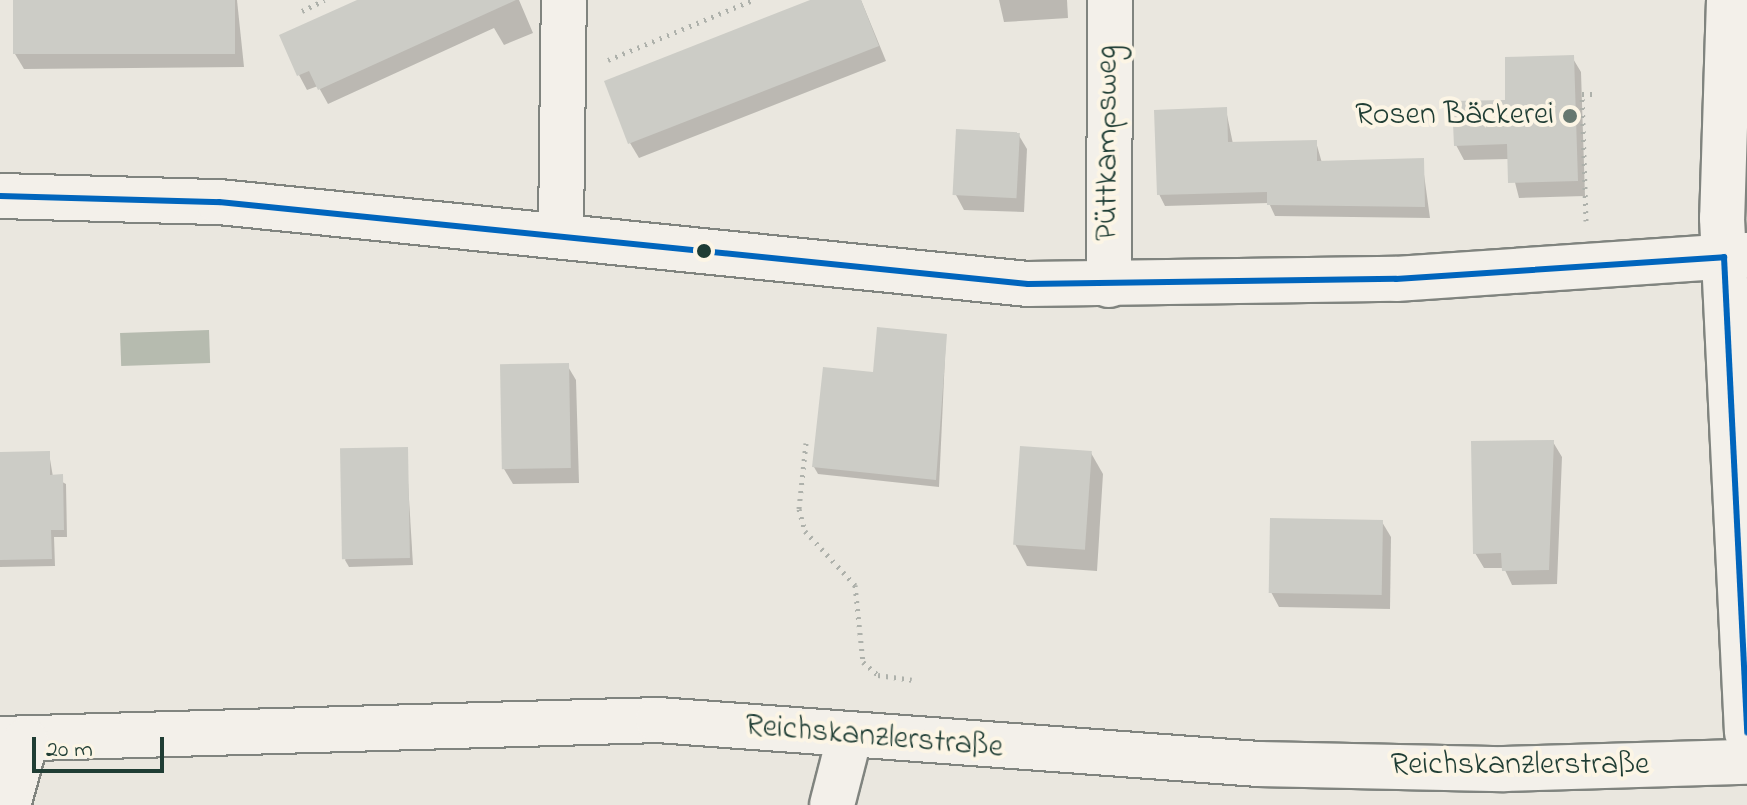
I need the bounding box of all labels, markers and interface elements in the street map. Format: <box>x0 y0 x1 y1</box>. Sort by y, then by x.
street label: Püttkampsweg <box>1090 45 1128 241</box>
place label: Rosen Bäckerei <box>1355 97 1554 135</box>
marker: Rosen Bäckerei <box>1561 107 1579 125</box>
unlabelled marker <box>696 243 712 259</box>
street label: Reichskanzlerstraße <box>743 708 1005 768</box>
scale bar <box>36 721 168 771</box>
text: 20 m <box>46 733 93 768</box>
street label: Reichskanzlerstraße <box>1391 747 1649 785</box>

